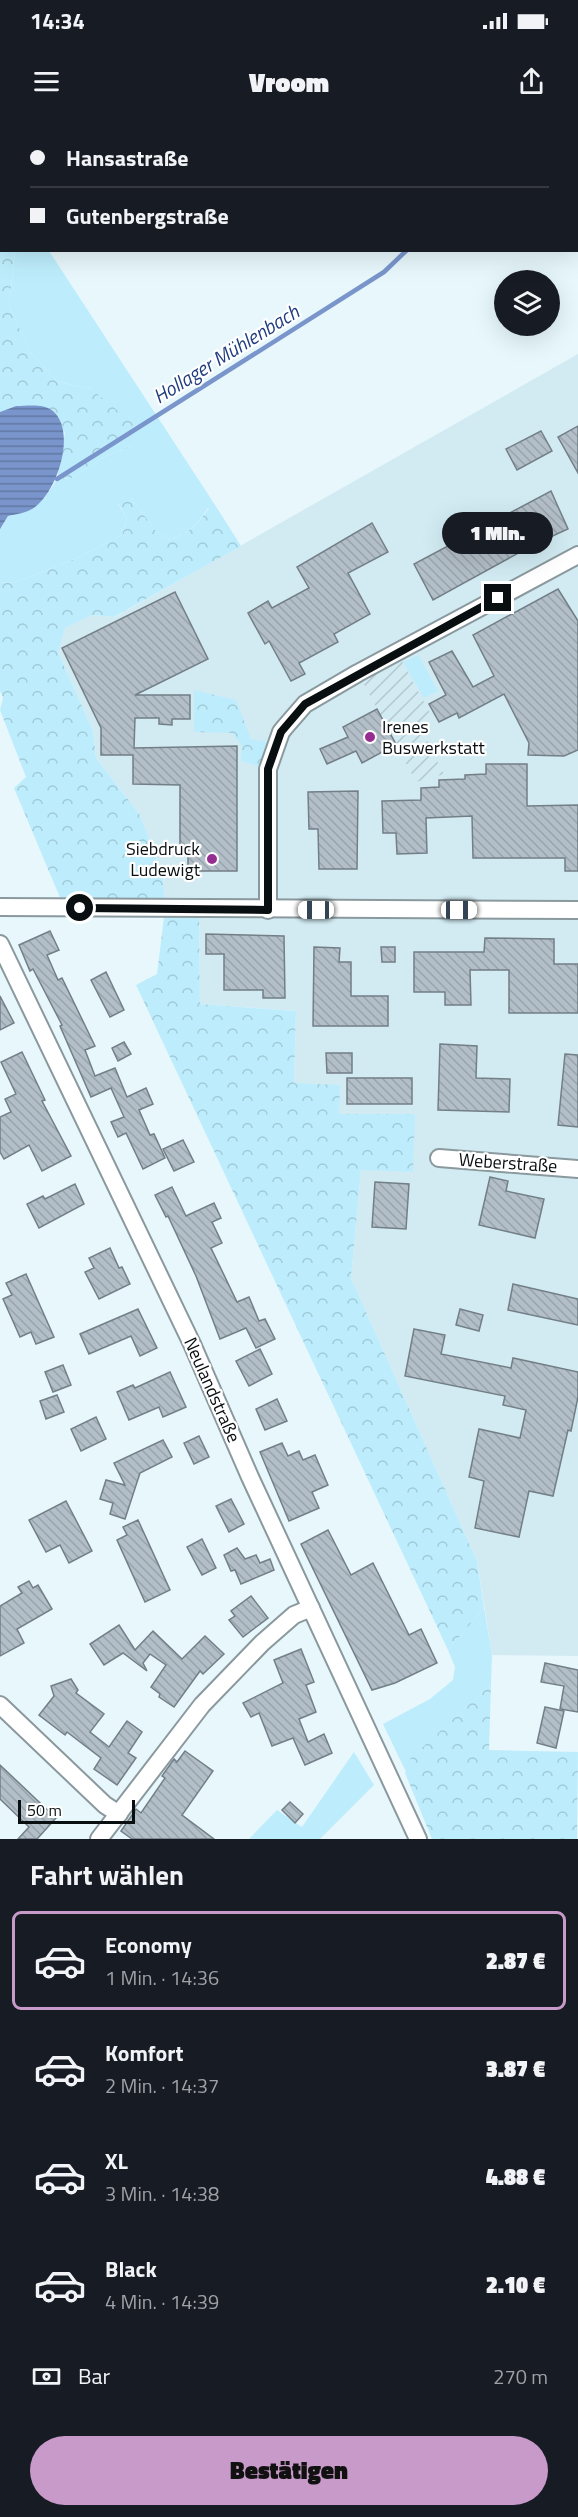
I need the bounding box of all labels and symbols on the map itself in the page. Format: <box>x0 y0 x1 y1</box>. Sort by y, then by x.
water label: Hollager Mühlenbach <box>147 296 306 411</box>
callout: 1 Min. <box>442 511 554 553</box>
route end <box>484 584 511 611</box>
place label: Irenes Buswerkstatt <box>382 713 486 761</box>
marker: Irenes Buswerkstatt <box>363 730 377 744</box>
place label: Siebdruck Ludewigt <box>126 835 201 883</box>
marker: Siebdruck Ludewigt <box>205 852 219 866</box>
route start <box>66 894 93 921</box>
car <box>298 901 334 919</box>
car <box>441 901 477 919</box>
street label: Weberstraße <box>458 1146 558 1179</box>
street label: Neulandstraße <box>177 1333 248 1447</box>
scale bar <box>18 1797 135 1824</box>

